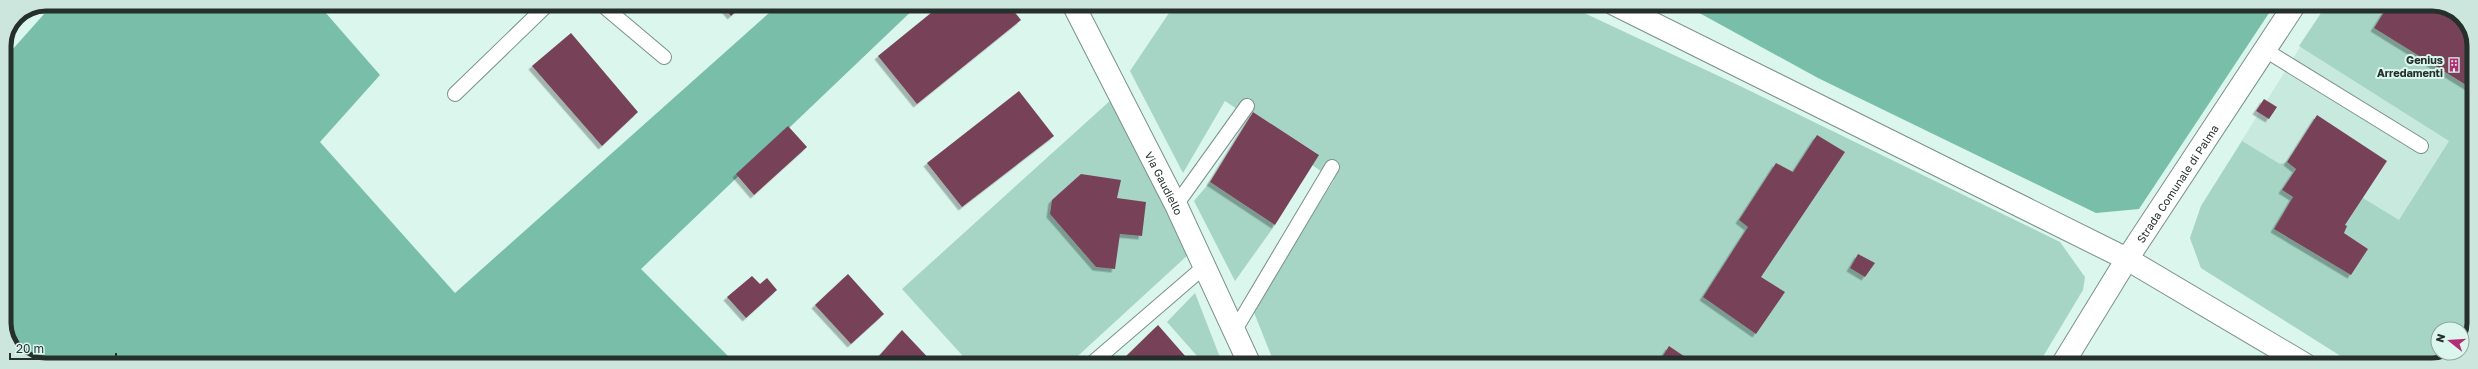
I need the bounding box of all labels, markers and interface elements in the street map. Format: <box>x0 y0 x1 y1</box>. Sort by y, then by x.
place label: Genius Arredamenti <box>2377 53 2443 79</box>
building icon: Genius Arredamenti <box>2446 57 2462 73</box>
street label: Strada Comunale di Palma <box>2133 122 2220 245</box>
street label: Via Gaudiello <box>1143 149 1186 217</box>
north arrow <box>2430 321 2470 361</box>
text: N <box>2433 332 2447 344</box>
scale bar <box>10 335 116 361</box>
text: 20 m <box>16 341 44 356</box>

